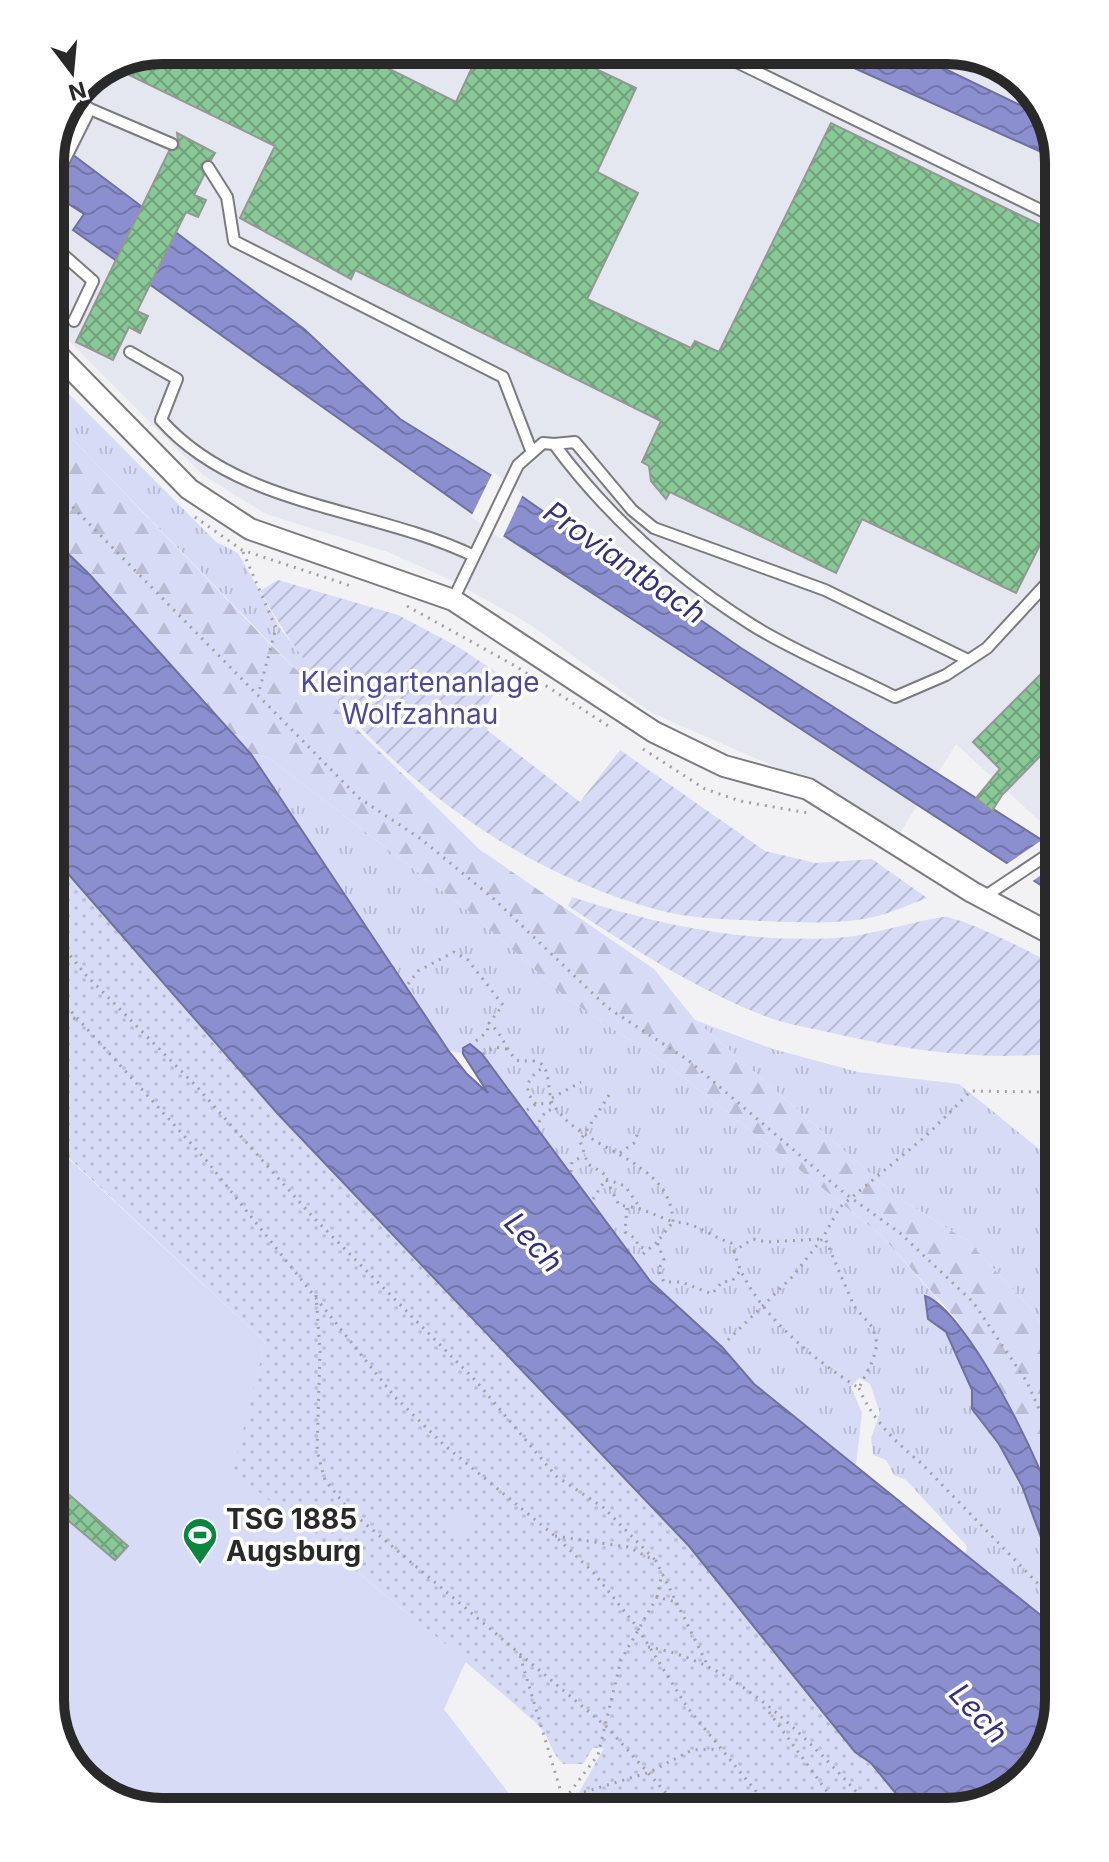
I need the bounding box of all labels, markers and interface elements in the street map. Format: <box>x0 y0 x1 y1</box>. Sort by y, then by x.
north arrow <box>32 32 112 112</box>
text: N <box>66 76 89 106</box>
water label: Proviantbach <box>537 493 713 631</box>
park label: Kleingartenanlage Wolfzahnau <box>300 665 540 731</box>
water label: Lech <box>497 1204 571 1280</box>
place label: TSG 1885 Augsburg <box>226 1502 361 1568</box>
sports icon: TSG 1885 Augsburg <box>181 1516 219 1566</box>
water label: Lech <box>942 1675 1016 1751</box>

